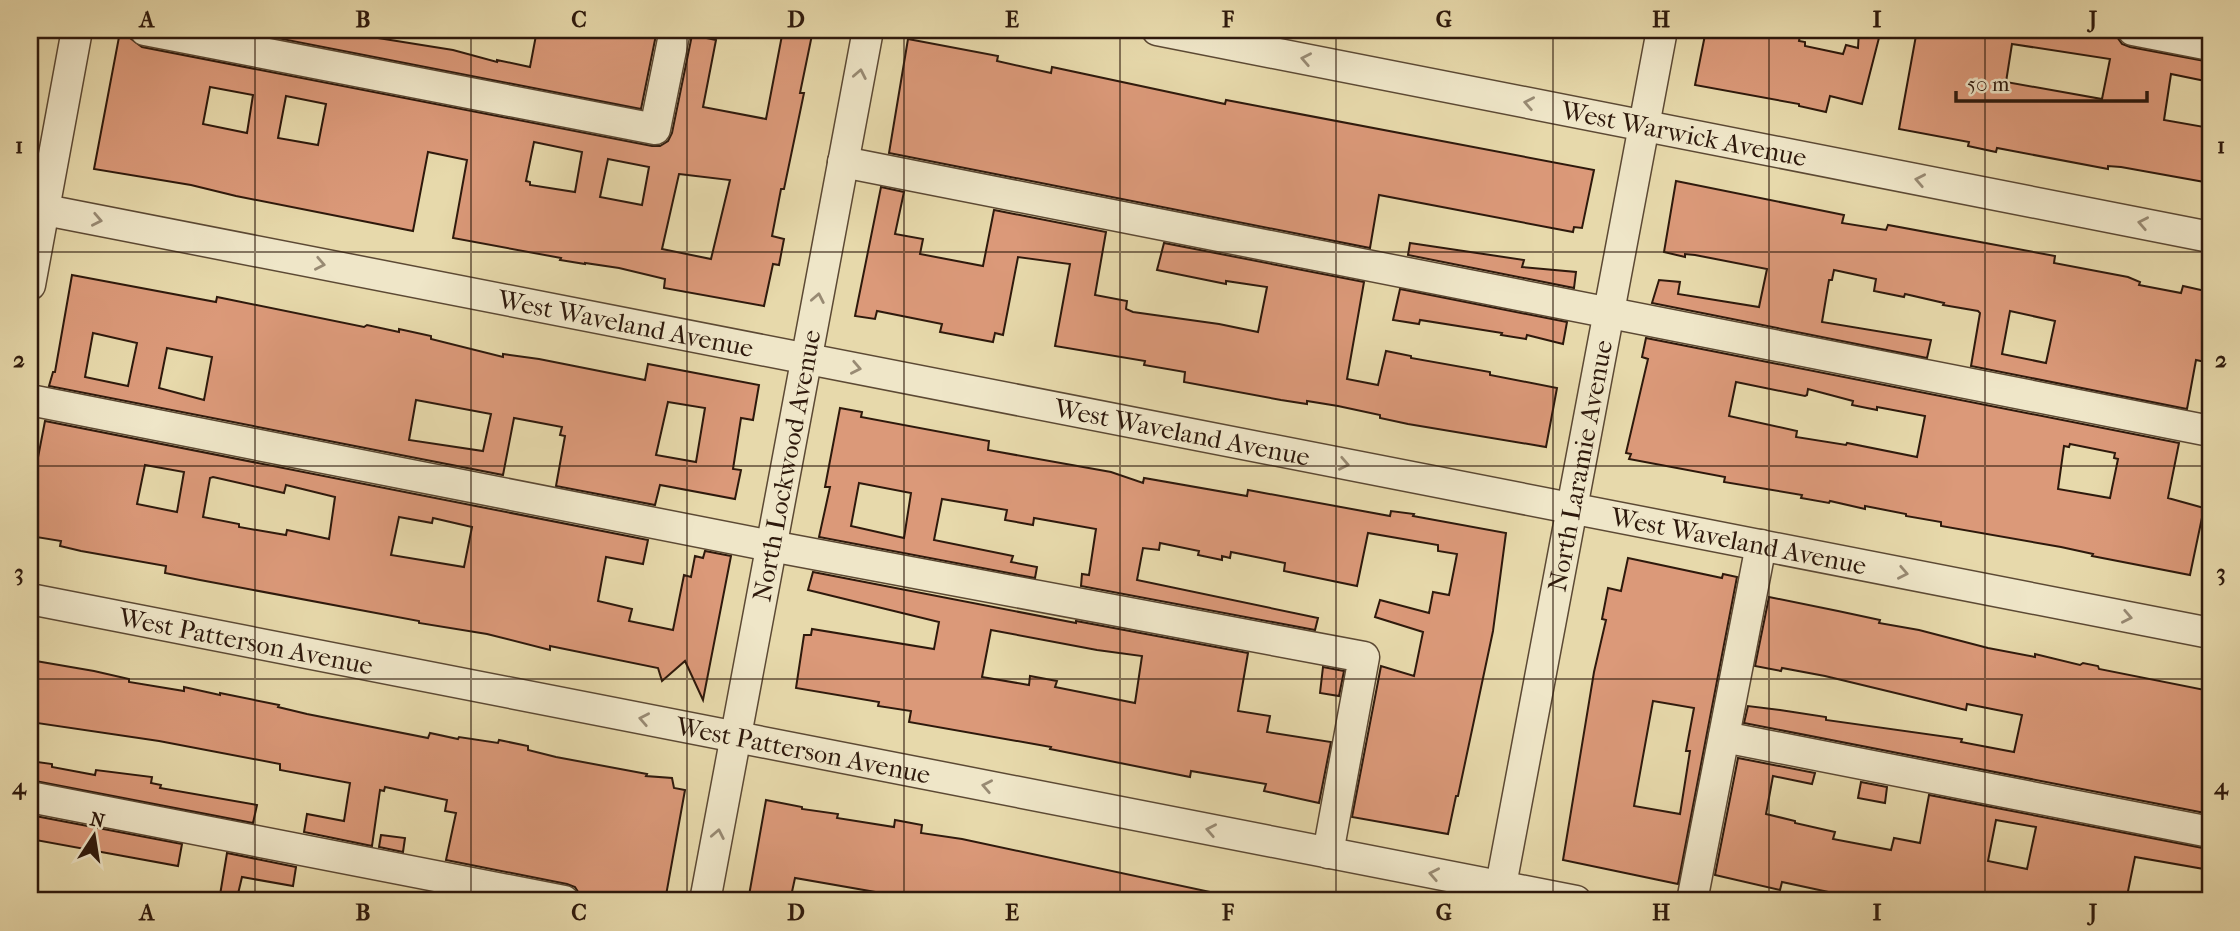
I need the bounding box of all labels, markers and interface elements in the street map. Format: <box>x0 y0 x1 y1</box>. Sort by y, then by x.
text: A <box>138 6 156 33</box>
text: B <box>356 6 371 33</box>
text: C <box>571 6 587 33</box>
text: D <box>787 6 805 33</box>
text: E <box>1005 6 1019 33</box>
text: F <box>1221 6 1235 33</box>
text: G <box>1436 6 1452 33</box>
text: H <box>1652 6 1670 33</box>
text: I <box>1873 6 1882 33</box>
text: J <box>2087 6 2098 33</box>
one-way arrow <box>1300 52 1312 67</box>
scale bar <box>1956 60 2147 104</box>
one-way arrow <box>852 68 867 80</box>
text: 50 m <box>1967 72 2010 96</box>
street label: West Warwick Avenue <box>1558 94 1809 173</box>
one-way arrow <box>1523 96 1535 111</box>
text: 1 <box>15 132 23 159</box>
text: 1 <box>2217 132 2225 159</box>
one-way arrow <box>1914 173 1926 188</box>
one-way arrow <box>91 211 103 226</box>
one-way arrow <box>2137 217 2149 232</box>
one-way arrow <box>314 255 326 270</box>
street label: West Waveland Avenue <box>494 283 756 364</box>
one-way arrow <box>810 292 825 303</box>
street label: North Lockwood Avenue <box>746 327 827 604</box>
street label: North Laramie Avenue <box>1541 337 1619 594</box>
text: 2 <box>13 346 25 373</box>
text: 2 <box>2215 346 2227 373</box>
one-way arrow <box>850 360 862 375</box>
street label: West Waveland Avenue <box>1051 392 1313 472</box>
one-way arrow <box>1338 455 1350 470</box>
street label: West Waveland Avenue <box>1607 501 1869 581</box>
text: 3 <box>14 559 24 586</box>
text: 3 <box>2216 559 2226 586</box>
one-way arrow <box>1897 565 1909 580</box>
street label: West Patterson Avenue <box>115 601 376 681</box>
one-way arrow <box>2121 608 2133 623</box>
street label: West Patterson Avenue <box>673 710 933 790</box>
one-way arrow <box>638 712 650 727</box>
text: 4 <box>11 773 27 800</box>
text: 4 <box>2213 773 2229 800</box>
one-way arrow <box>981 780 993 795</box>
north arrow <box>60 802 130 872</box>
text: N <box>88 808 107 833</box>
one-way arrow <box>1205 823 1217 838</box>
one-way arrow <box>709 828 724 840</box>
one-way arrow <box>1428 867 1440 882</box>
text: A <box>138 899 156 926</box>
text: B <box>356 899 371 926</box>
text: C <box>571 899 587 926</box>
text: D <box>787 899 805 926</box>
text: E <box>1005 899 1019 926</box>
text: F <box>1221 899 1235 926</box>
text: G <box>1436 899 1452 926</box>
text: H <box>1652 899 1670 926</box>
text: I <box>1873 899 1882 926</box>
text: J <box>2087 899 2098 926</box>

